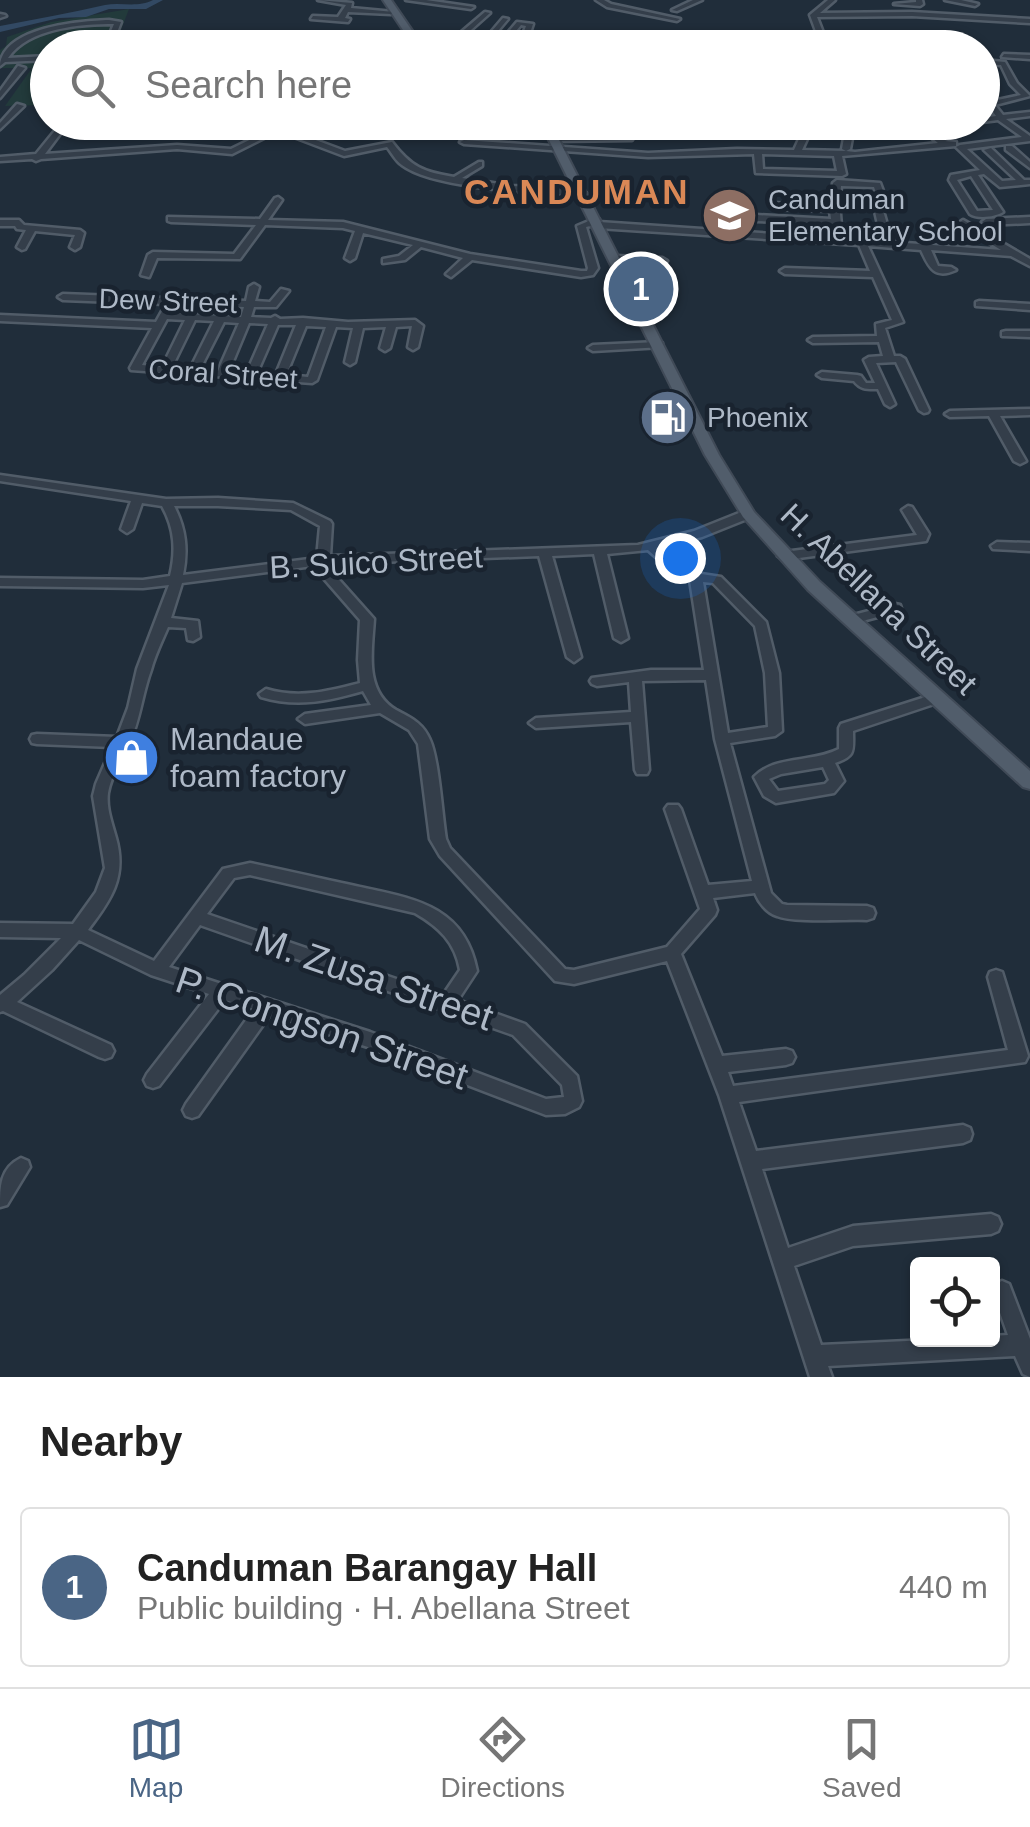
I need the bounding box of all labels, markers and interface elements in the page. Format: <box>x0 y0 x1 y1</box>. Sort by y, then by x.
search box <box>30 30 1000 140</box>
icon: search <box>65 58 120 113</box>
text: Search here <box>145 64 352 106</box>
district label: CANDUMAN <box>464 172 690 211</box>
place label: Canduman Elementary School <box>768 184 1003 247</box>
school or university icon: Canduman Elementary School <box>699 185 759 245</box>
pin: 1 <box>608 252 674 326</box>
street label: Dew Street <box>98 283 238 319</box>
street label: Coral Street <box>147 353 299 395</box>
fuel station icon: Phoenix <box>638 387 698 447</box>
place label: Phoenix <box>707 402 808 433</box>
street label: H. Abellana Street <box>774 496 984 702</box>
your location <box>655 533 706 584</box>
street label: B. Suico Street <box>268 538 484 586</box>
place label: Mandaue foam factory <box>170 721 346 794</box>
shop icon: Mandaue foam factory <box>101 727 161 787</box>
street label: M. Zusa Street <box>249 918 499 1039</box>
street label: P. Congson Street <box>171 958 474 1098</box>
map controls <box>910 1257 1000 1347</box>
button: locate <box>910 1257 1000 1347</box>
text: Nearby <box>40 1418 182 1465</box>
text: Canduman Barangay Hall <box>137 1547 597 1589</box>
text: 1 <box>66 1569 83 1605</box>
text: 440 m <box>899 1569 988 1605</box>
text: Public building · H. Abellana Street <box>137 1590 630 1626</box>
tab: Map <box>129 1712 184 1804</box>
tab: Directions <box>441 1712 565 1804</box>
tab: Saved <box>822 1712 901 1804</box>

